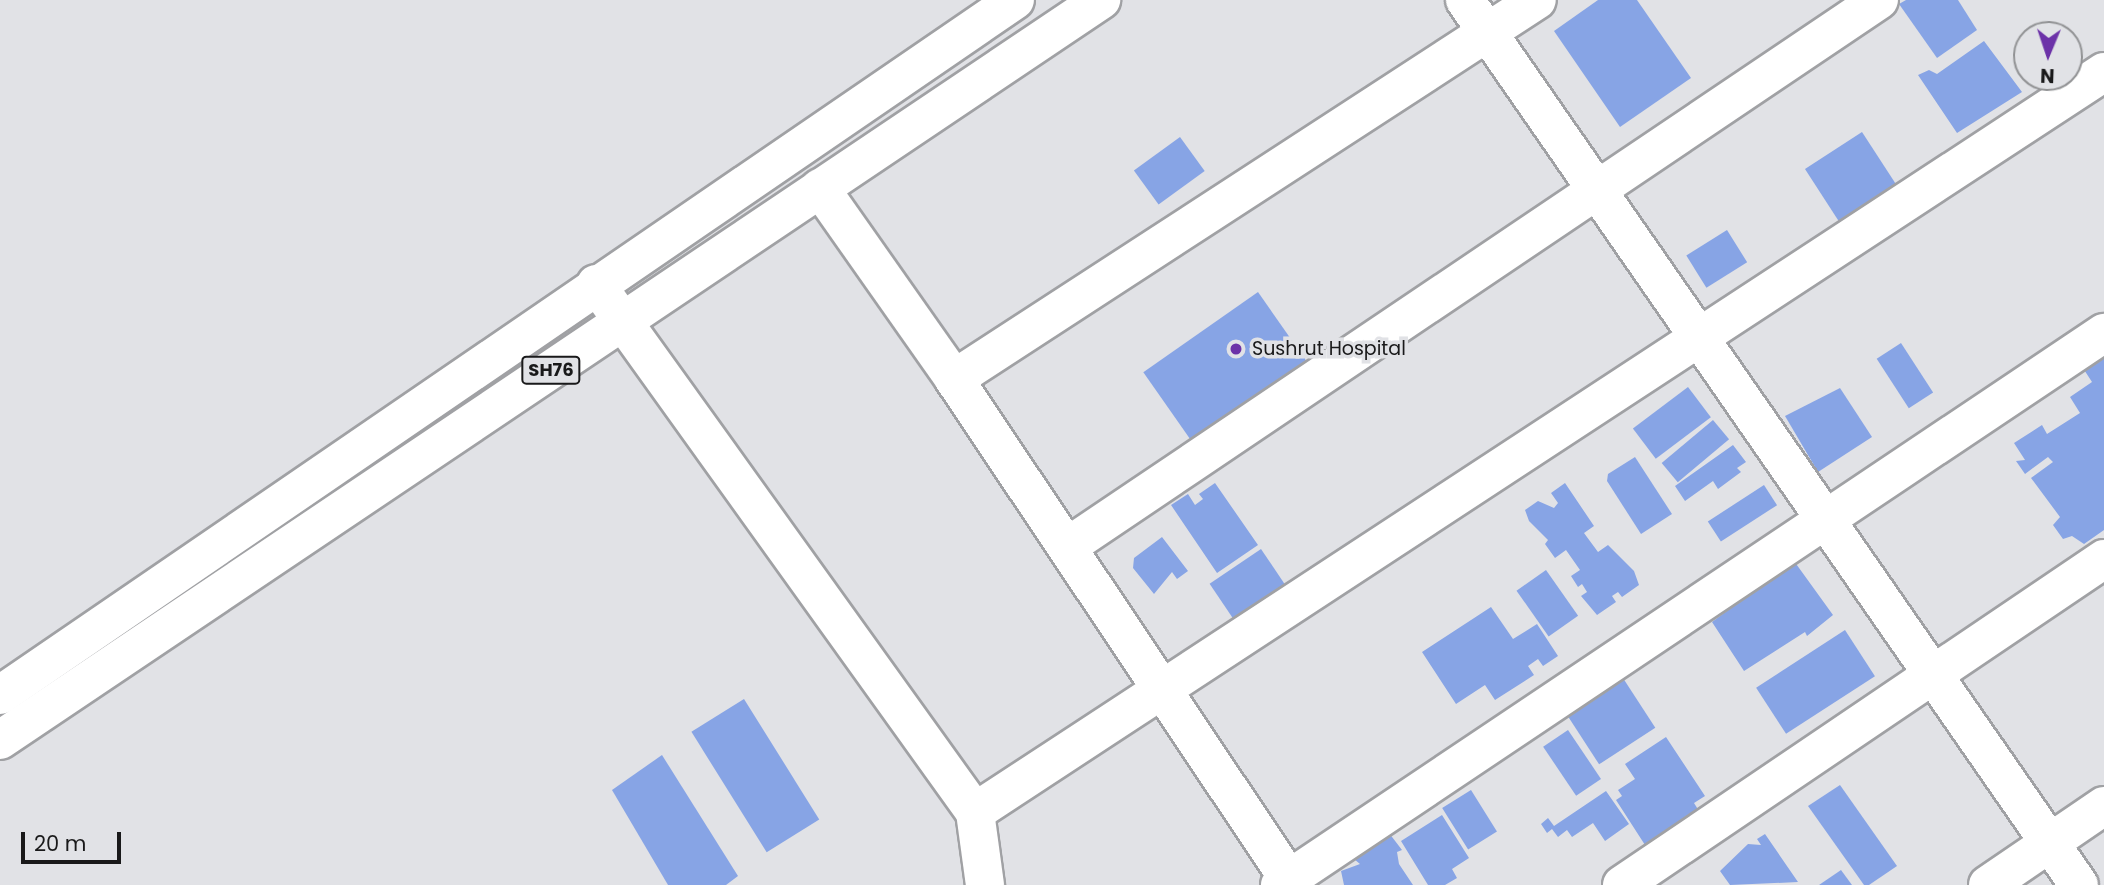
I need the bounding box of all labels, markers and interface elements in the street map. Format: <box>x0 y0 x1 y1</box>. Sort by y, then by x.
north arrow <box>2013 21 2083 91</box>
text: N <box>2040 62 2055 89</box>
place label: Sushrut Hospital <box>1252 338 1406 360</box>
marker: Sushrut Hospital <box>1226 339 1246 359</box>
road number: SH76 <box>521 356 581 384</box>
scale bar <box>24 818 124 862</box>
text: 20 m <box>34 829 87 858</box>

